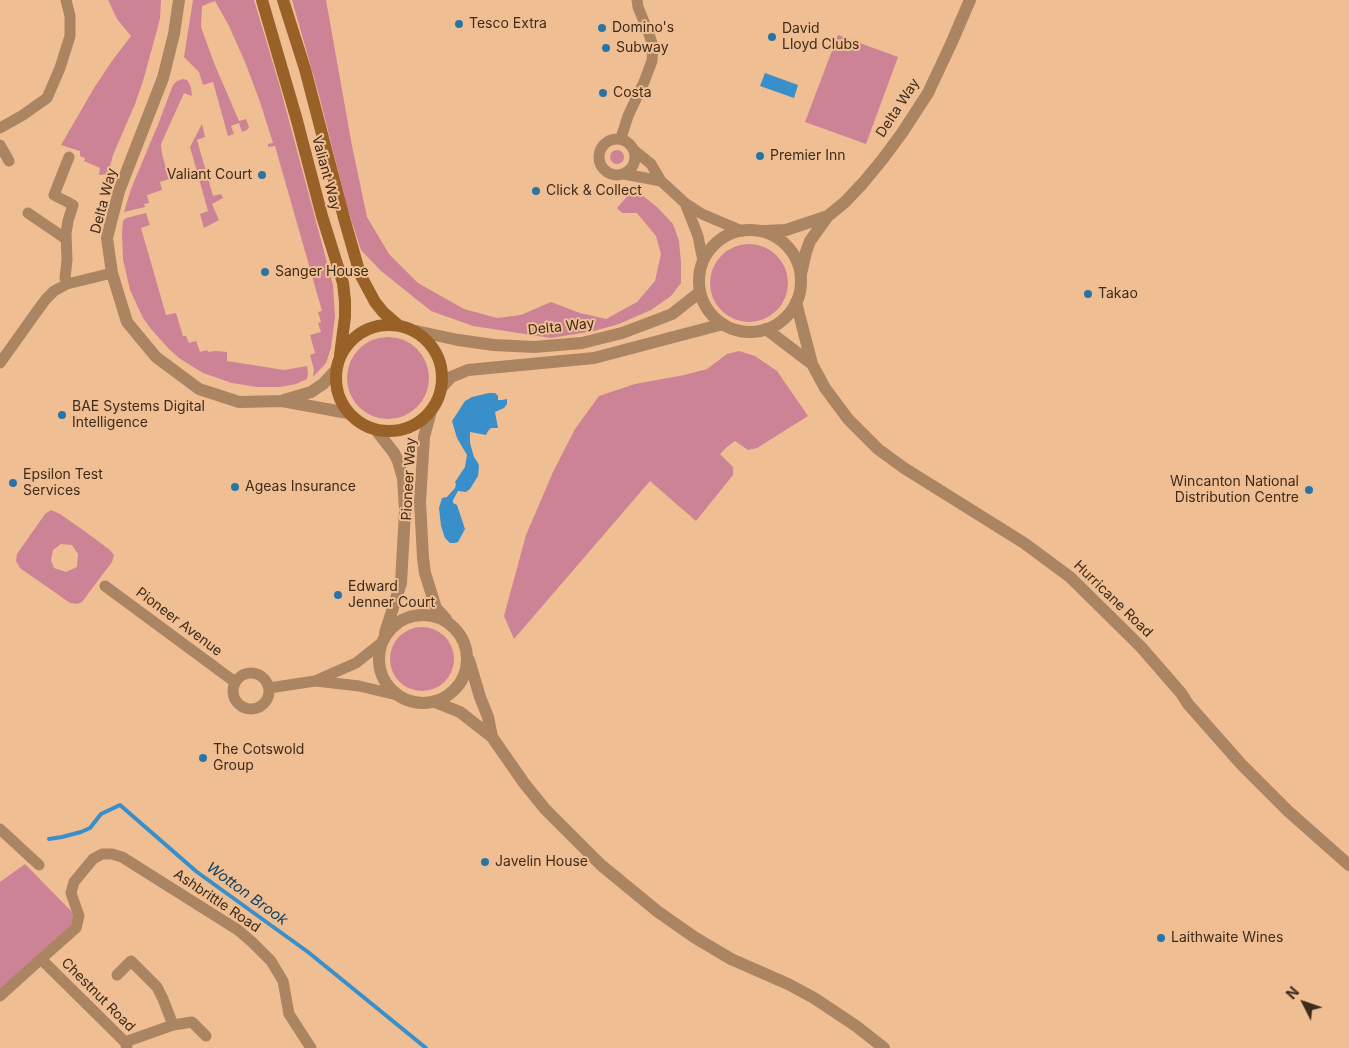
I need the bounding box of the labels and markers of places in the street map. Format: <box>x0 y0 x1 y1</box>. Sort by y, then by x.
place label: Tesco Extra <box>469 16 547 32</box>
marker: Tesco Extra <box>453 18 465 30</box>
place label: Domino's <box>612 20 674 36</box>
place label: David Lloyd Clubs <box>782 21 859 54</box>
marker: Domino's <box>596 22 608 34</box>
marker: David Lloyd Clubs <box>766 31 778 43</box>
place label: Subway <box>616 40 669 56</box>
marker: Subway <box>600 42 612 54</box>
place label: Costa <box>613 85 652 101</box>
marker: Costa <box>597 87 609 99</box>
place label: Premier Inn <box>770 148 845 164</box>
marker: Premier Inn <box>754 150 766 162</box>
place label: Valiant Court <box>167 167 252 183</box>
marker: Valiant Court <box>256 169 268 181</box>
place label: Click & Collect <box>546 183 642 199</box>
marker: Click & Collect <box>530 185 542 197</box>
place label: Sanger House <box>275 264 369 280</box>
marker: Sanger House <box>259 266 271 278</box>
place label: Takao <box>1098 286 1138 302</box>
marker: Takao <box>1082 288 1094 300</box>
place label: BAE Systems Digital Intelligence <box>72 399 205 432</box>
marker: BAE Systems Digital Intelligence <box>56 409 68 421</box>
place label: Epsilon Test Services <box>23 467 103 500</box>
place label: Wincanton National Distribution Centre <box>1170 474 1299 507</box>
marker: Epsilon Test Services <box>7 477 19 489</box>
place label: Ageas Insurance <box>245 479 356 495</box>
marker: Ageas Insurance <box>229 481 241 493</box>
marker: Wincanton National Distribution Centre <box>1303 484 1315 496</box>
place label: Edward Jenner Court <box>348 579 435 612</box>
marker: Edward Jenner Court <box>332 589 344 601</box>
place label: The Cotswold Group <box>213 742 304 774</box>
marker: The Cotswold Group <box>197 752 209 764</box>
place label: Javelin House <box>495 854 588 870</box>
marker: Javelin House <box>479 856 491 868</box>
place label: Laithwaite Wines <box>1171 930 1283 946</box>
marker: Laithwaite Wines <box>1155 932 1167 944</box>

